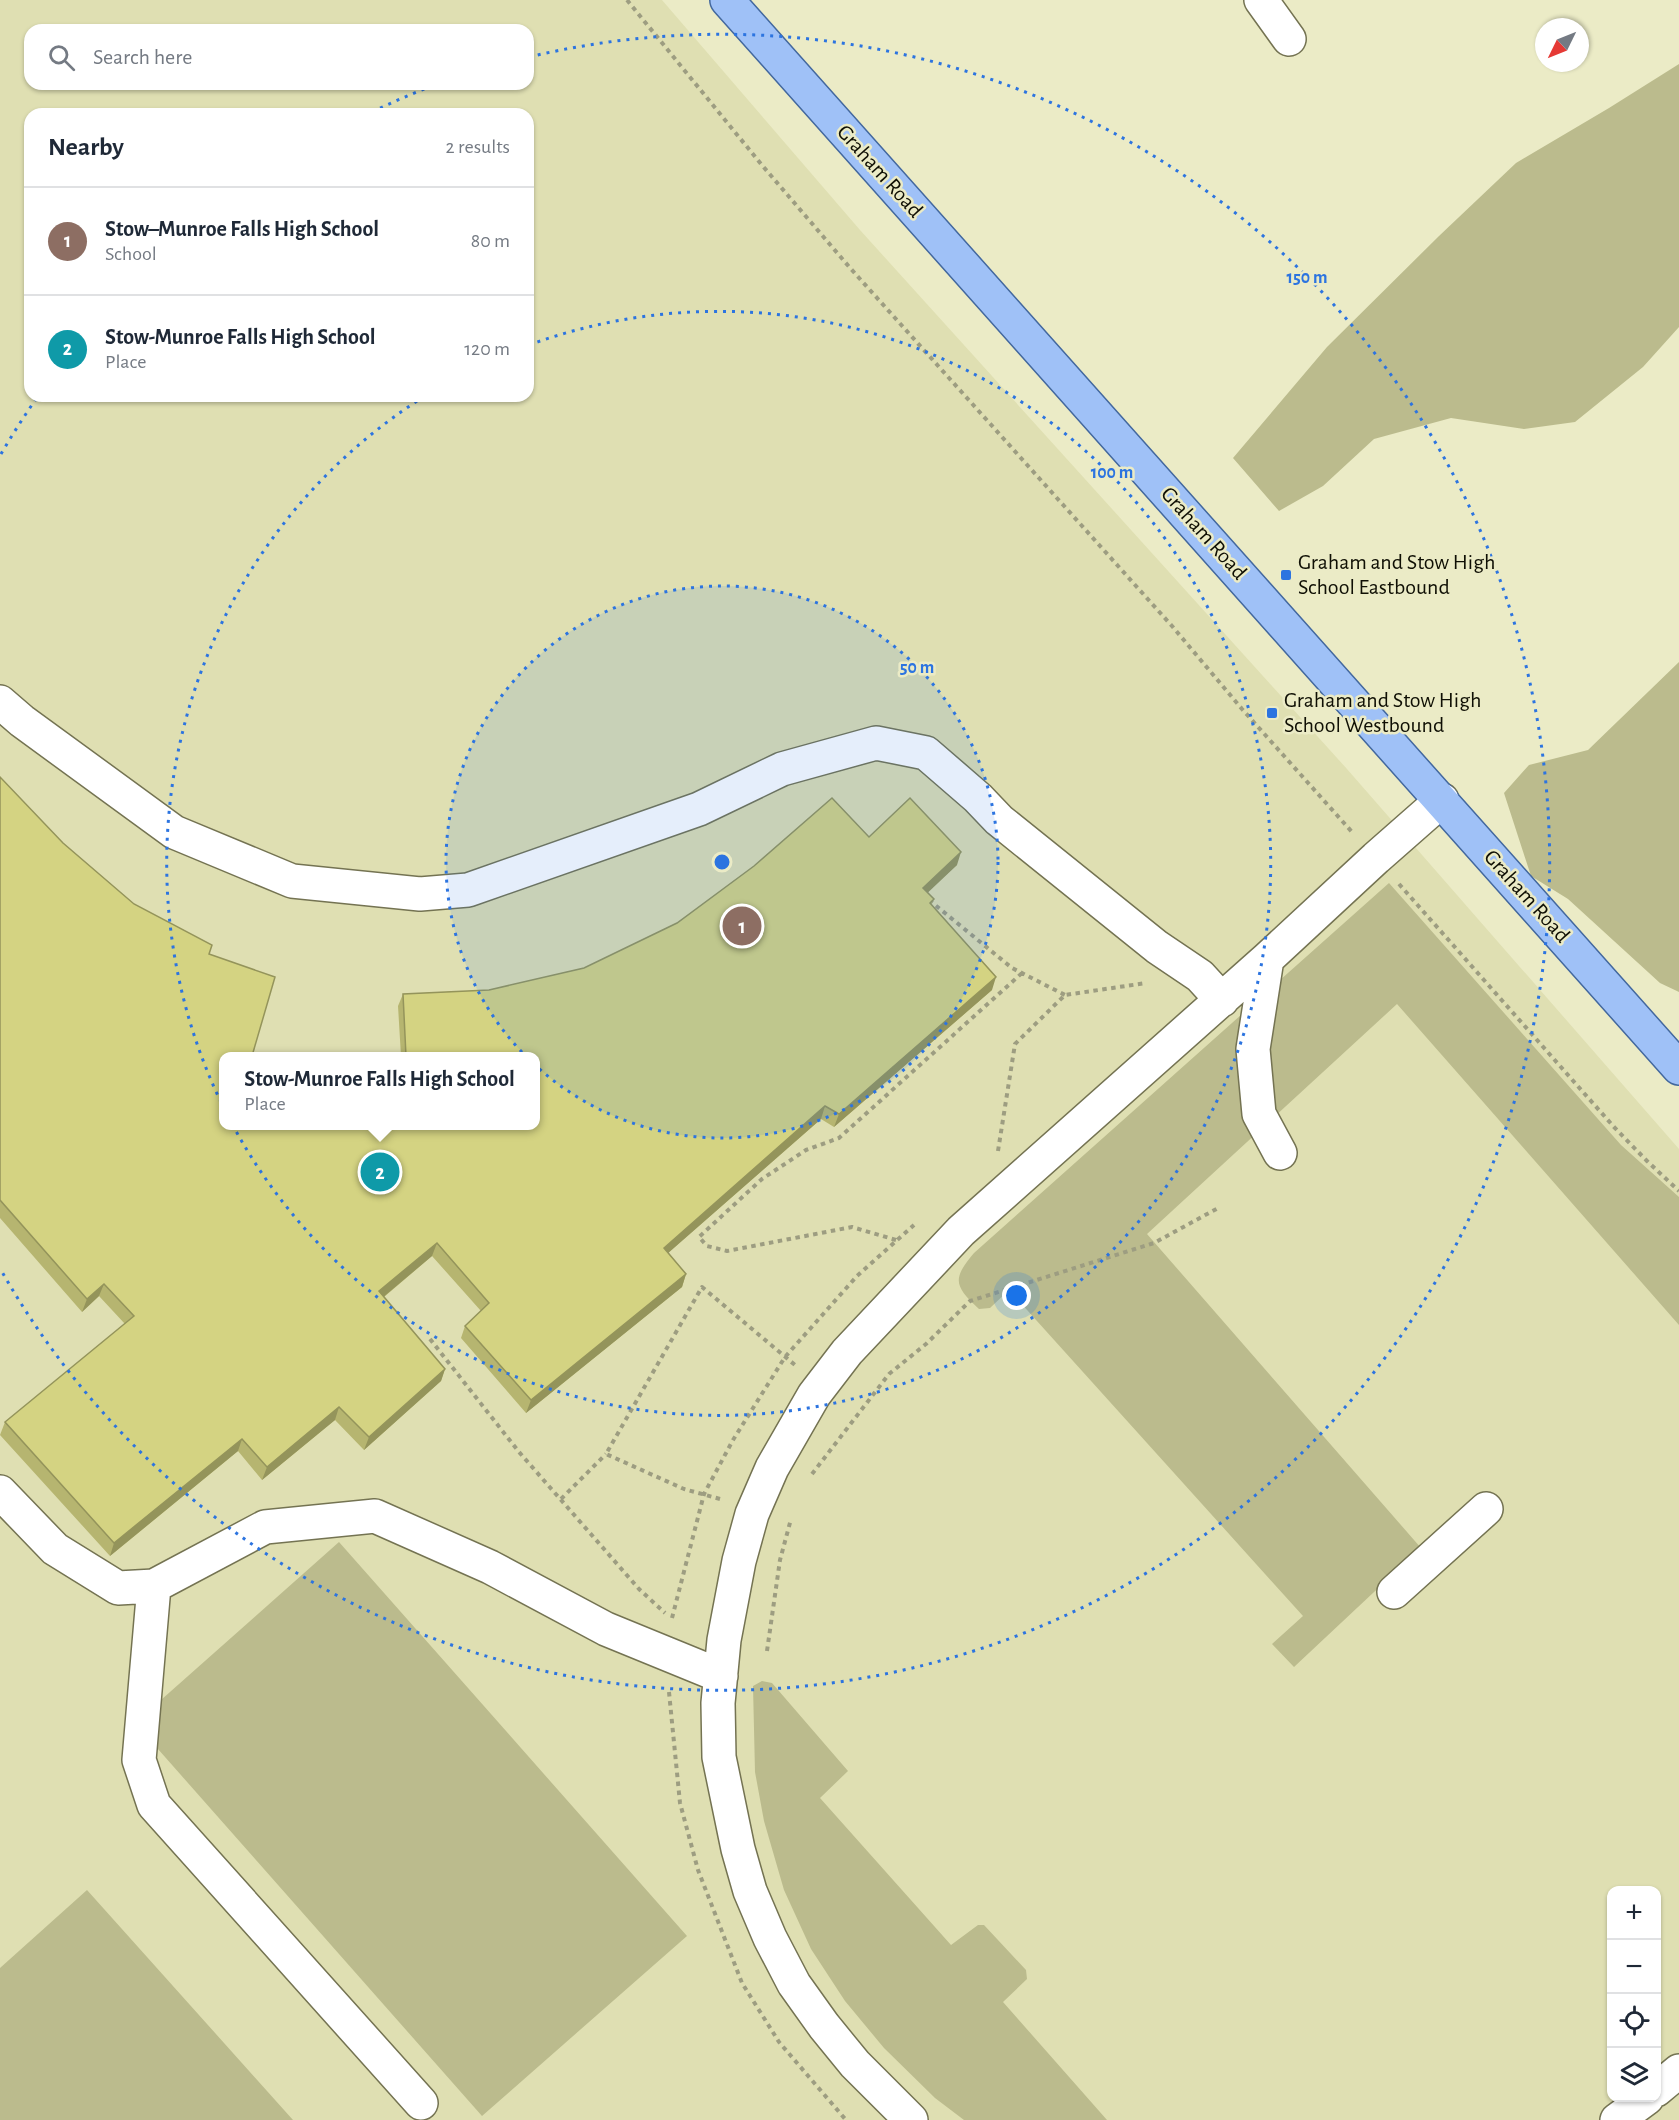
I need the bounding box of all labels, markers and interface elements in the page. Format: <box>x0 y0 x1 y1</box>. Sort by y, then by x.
north arrow <box>1535 18 1589 72</box>
search box <box>24 24 534 90</box>
icon: search <box>45 41 78 74</box>
text: Search here <box>93 46 192 68</box>
street label: Graham Road <box>833 120 927 222</box>
text: Nearby <box>48 134 124 160</box>
text: 2 results <box>446 137 510 157</box>
text: Stow–Munroe Falls High School <box>105 218 379 240</box>
text: 1 <box>64 231 71 251</box>
text: 80 m <box>471 231 510 251</box>
text: School <box>105 244 157 264</box>
text: 150 m <box>1287 269 1327 287</box>
text: Stow-Munroe Falls High School <box>105 326 376 348</box>
text: 2 <box>63 339 72 359</box>
text: 120 m <box>464 339 510 359</box>
text: Place <box>105 352 146 372</box>
text: 100 m <box>1091 464 1133 482</box>
street label: Graham Road <box>1157 482 1251 584</box>
place label: Graham and Stow High School Eastbound <box>1298 551 1495 598</box>
marker: Graham and Stow High School Eastbound <box>1279 568 1293 582</box>
text: 50 m <box>900 659 934 677</box>
place label: Graham and Stow High School Westbound <box>1284 689 1481 736</box>
marker: Graham and Stow High School Westbound <box>1265 706 1279 720</box>
street label: Graham Road <box>1480 845 1574 947</box>
centre of rings <box>712 852 732 872</box>
pin: 1 <box>722 904 762 948</box>
popup <box>219 1052 540 1130</box>
text: Stow-Munroe Falls High School <box>244 1068 515 1090</box>
text: Place <box>244 1094 286 1114</box>
pin: 2 <box>360 1150 400 1194</box>
your location <box>1002 1281 1031 1310</box>
map controls <box>1607 1886 1661 2102</box>
button: + <box>1607 1886 1661 1940</box>
button: − <box>1607 1940 1661 1994</box>
button: locate <box>1607 1994 1661 2048</box>
button: layers <box>1607 2048 1661 2102</box>

